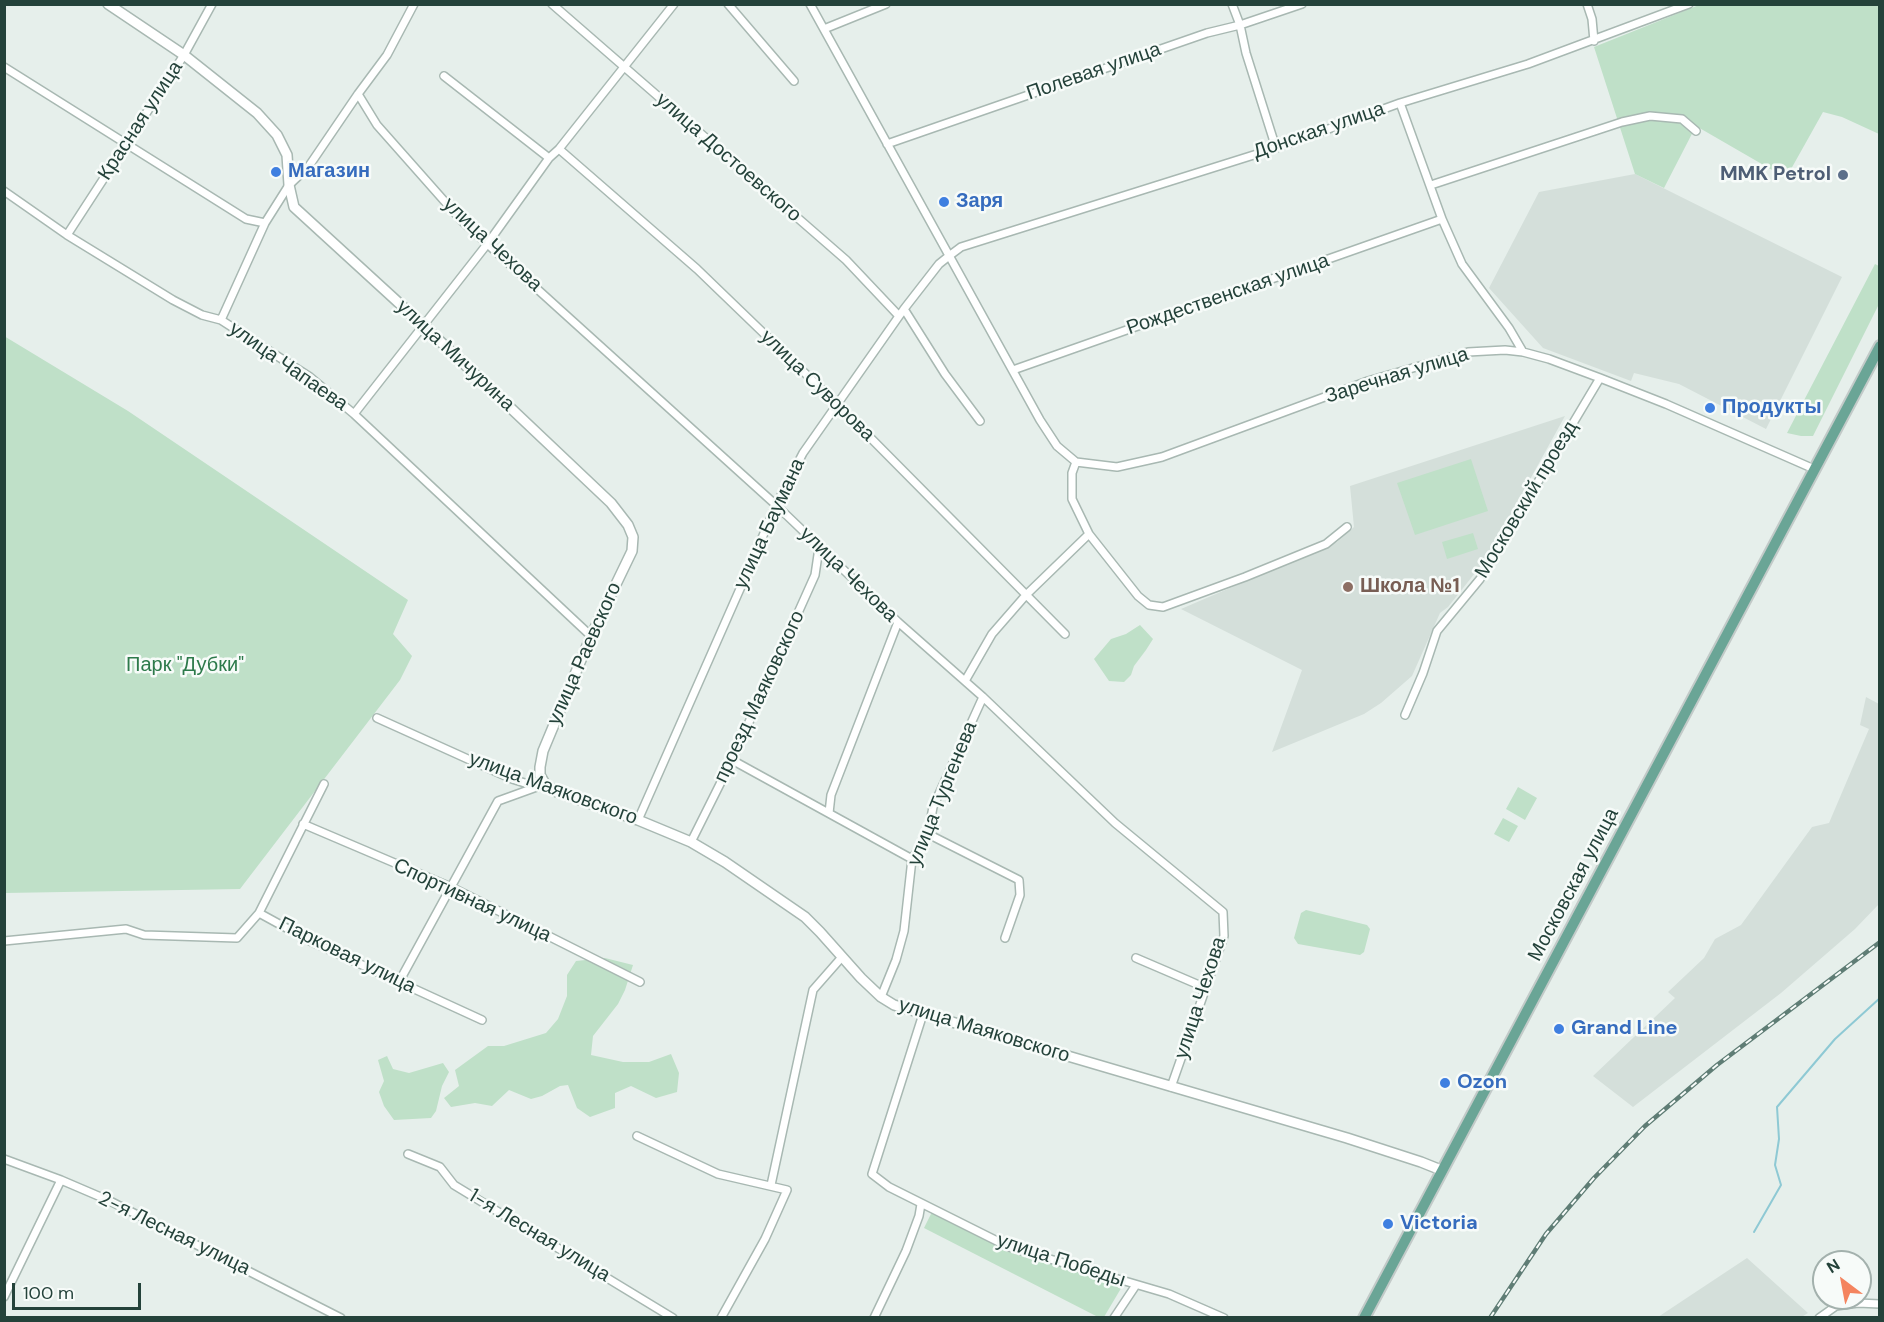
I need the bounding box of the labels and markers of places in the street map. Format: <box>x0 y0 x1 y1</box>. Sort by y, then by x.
place label: Магазин <box>288 160 370 184</box>
place label: MMK Petrol <box>1720 163 1831 187</box>
marker: Магазин <box>269 165 283 179</box>
marker: MMK Petrol <box>1836 168 1850 182</box>
place label: Заря <box>956 190 1003 214</box>
marker: Заря <box>937 195 951 209</box>
place label: Продукты <box>1722 396 1821 420</box>
marker: Продукты <box>1703 401 1717 415</box>
place label: Школа №1 <box>1360 575 1460 599</box>
marker: Школа №1 <box>1341 580 1355 594</box>
place label: Grand Line <box>1571 1017 1678 1041</box>
marker: Grand Line <box>1552 1022 1566 1036</box>
place label: Ozon <box>1457 1071 1507 1095</box>
marker: Ozon <box>1438 1076 1452 1090</box>
place label: Victoria <box>1400 1212 1478 1236</box>
marker: Victoria <box>1381 1217 1395 1231</box>

